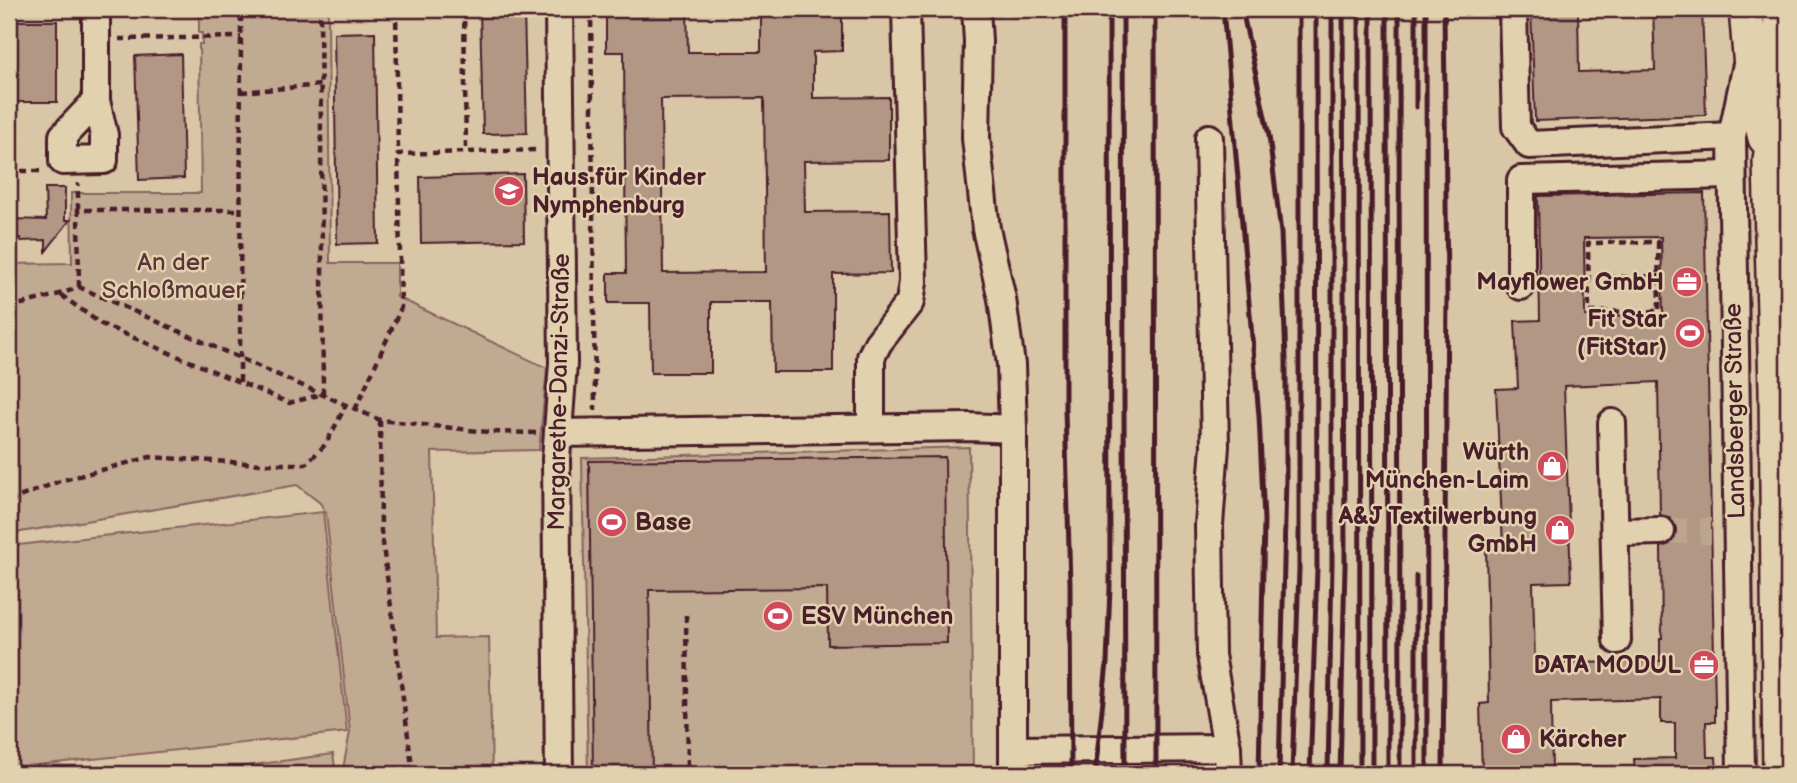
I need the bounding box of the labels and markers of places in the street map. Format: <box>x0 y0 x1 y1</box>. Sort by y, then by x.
place label: Haus für Kinder Nymphenburg <box>532 163 706 220</box>
school or university icon: Haus für Kinder Nymphenburg <box>492 174 526 208</box>
office icon: Mayflower GmbH <box>1670 265 1704 299</box>
place label: Mayflower GmbH <box>1476 268 1664 297</box>
place label: Fit Star (FitStar) <box>1577 305 1667 362</box>
sports icon: Fit Star (FitStar) <box>1673 316 1707 350</box>
place label: Würth München-Laim <box>1365 438 1529 495</box>
shop icon: Würth München-Laim <box>1535 449 1569 483</box>
place label: A&J Textilwerbung GmbH <box>1337 502 1537 559</box>
sports icon: Base <box>595 505 629 539</box>
place label: Base <box>635 508 692 537</box>
shop icon: A&J Textilwerbung GmbH <box>1543 513 1577 547</box>
sports icon: ESV München <box>761 599 795 633</box>
place label: ESV München <box>801 602 953 631</box>
office icon: DATA MODUL <box>1687 648 1721 682</box>
place label: DATA MODUL <box>1533 651 1681 680</box>
shop icon: Kärcher <box>1499 722 1533 756</box>
place label: Kärcher <box>1539 725 1627 754</box>

